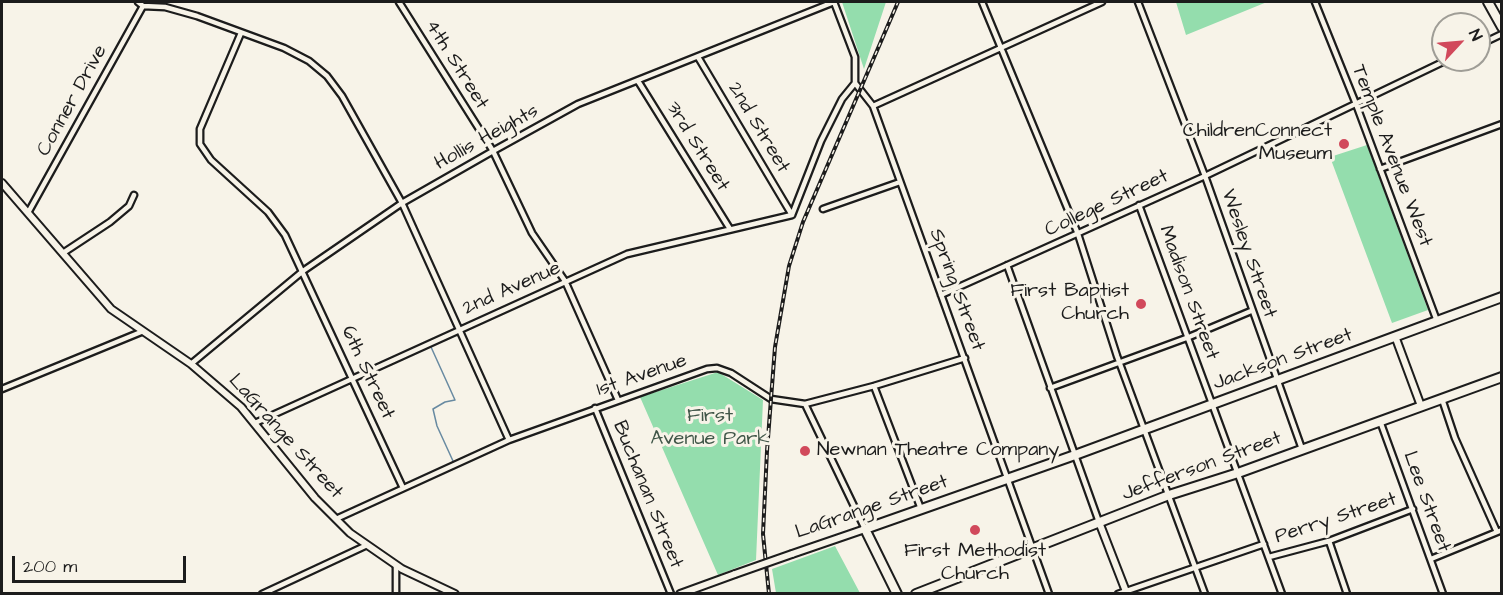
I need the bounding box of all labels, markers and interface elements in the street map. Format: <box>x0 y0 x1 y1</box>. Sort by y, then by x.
north arrow <box>1431 12 1491 72</box>
street label: 4th Street <box>419 16 493 114</box>
text: N <box>1463 26 1487 44</box>
street label: Conner Drive <box>33 41 113 161</box>
street label: Temple Avenue West <box>1345 62 1437 250</box>
street label: 2nd Street <box>722 78 794 178</box>
street label: 3rd Street <box>660 98 734 196</box>
street label: Hollis Heights <box>431 100 543 176</box>
place label: ChildrenConnect Museum <box>1183 120 1332 167</box>
marker: ChildrenConnect Museum <box>1337 137 1351 151</box>
street label: College Street <box>1041 165 1173 243</box>
street label: Wesley Street <box>1215 187 1281 321</box>
street label: Madison Street <box>1153 223 1223 363</box>
street label: Spring Street <box>923 226 989 354</box>
street label: 2nd Avenue <box>459 257 565 321</box>
place label: First Baptist Church <box>1010 280 1129 327</box>
marker: First Baptist Church <box>1134 297 1148 311</box>
street label: 6th Street <box>335 323 399 423</box>
street label: Jackson Street <box>1210 324 1356 396</box>
street label: 1st Avenue <box>594 349 690 403</box>
street label: LaGrange Street <box>223 370 347 504</box>
park label: First Avenue Park <box>650 405 770 452</box>
street label: Buchanan Street <box>606 418 688 572</box>
street label: Jefferson Street <box>1119 427 1285 507</box>
place label: Newnan Theatre Company <box>817 439 1059 463</box>
marker: Newnan Theatre Company <box>798 444 812 458</box>
street label: Lee Street <box>1397 448 1455 556</box>
street label: LaGrange Street <box>792 471 952 545</box>
street label: Perry Street <box>1272 488 1400 550</box>
marker: First Methodist Church <box>968 523 982 537</box>
place label: First Methodist Church <box>904 540 1046 587</box>
scale bar <box>15 544 189 582</box>
text: 200 m <box>23 554 77 579</box>

